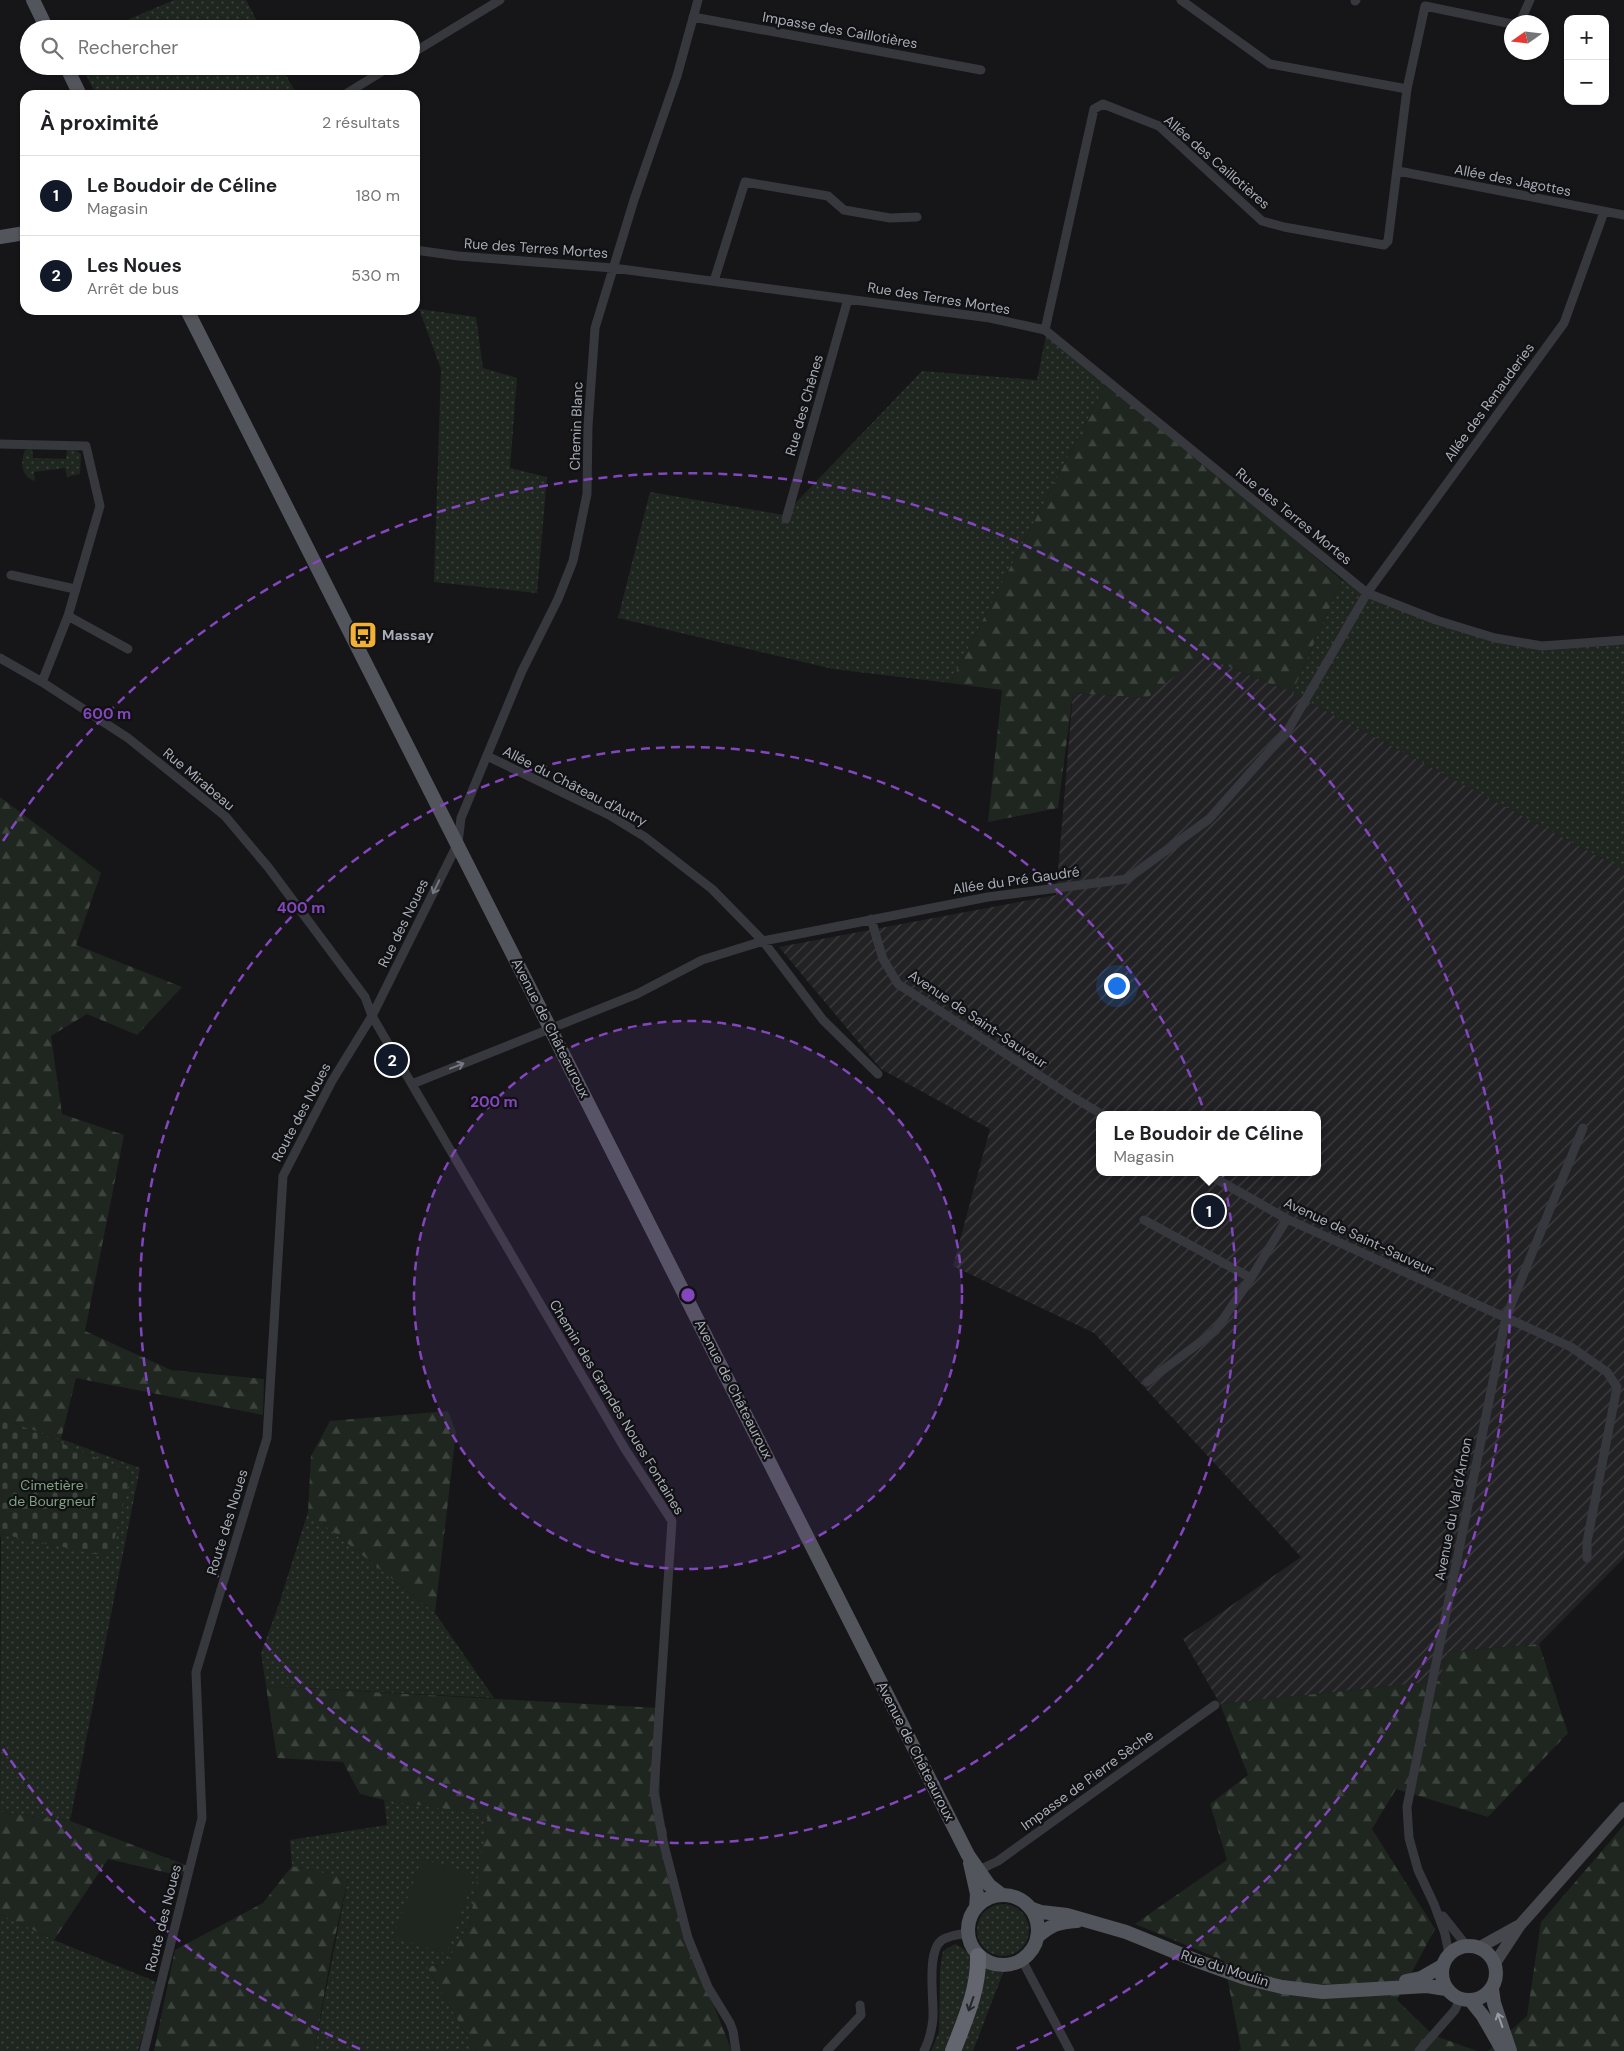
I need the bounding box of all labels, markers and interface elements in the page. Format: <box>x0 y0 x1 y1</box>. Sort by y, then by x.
street label: Impasse des Caillotières <box>761 7 919 53</box>
north arrow <box>1504 15 1549 60</box>
map controls <box>1564 15 1609 105</box>
button: + <box>1564 15 1609 60</box>
search box <box>20 20 420 75</box>
icon: search <box>38 34 66 62</box>
text: Rechercher <box>78 35 178 60</box>
button: − <box>1564 60 1609 105</box>
text: À proximité <box>40 109 159 137</box>
street label: Allée des Caillotières <box>1160 111 1274 213</box>
text: 2 résultats <box>322 112 400 133</box>
street label: Allée des Jagottes <box>1453 160 1573 200</box>
text: Le Boudoir de Céline <box>87 173 277 198</box>
text: 1 <box>53 185 59 206</box>
text: 180 m <box>356 185 400 206</box>
text: Magasin <box>87 198 148 219</box>
street label: Rue des Terres Mortes <box>463 234 609 262</box>
text: Les Noues <box>87 253 182 278</box>
text: 2 <box>51 265 61 286</box>
text: 530 m <box>351 265 400 286</box>
text: Arrêt de bus <box>87 278 179 299</box>
street label: Rue des Terres Mortes <box>866 278 1012 318</box>
street label: Allée des Renauderies <box>1440 339 1538 465</box>
street label: Rue des Chênes <box>781 352 827 458</box>
street label: Chemin Blanc <box>565 381 587 471</box>
street label: Rue des Terres Mortes <box>1232 464 1356 568</box>
bus stop icon: Massay <box>348 620 378 650</box>
place label: Massay <box>382 626 434 644</box>
text: 600 m <box>83 704 131 724</box>
street label: Allée du Château d'Autry <box>500 742 650 830</box>
street label: Rue Mirabeau <box>159 744 239 814</box>
street label: Allée du Pré Gaudré <box>951 862 1081 898</box>
street label: Rue des Noues <box>374 876 432 970</box>
one-way arrow <box>431 879 440 894</box>
text: 400 m <box>277 898 325 918</box>
street label: Avenue de Châteauroux <box>508 955 594 1101</box>
street label: Avenue de Saint-Sauveur <box>905 966 1051 1072</box>
your location <box>1104 973 1130 999</box>
pin: 2 <box>376 1041 408 1079</box>
street label: Route des Noues <box>267 1059 335 1165</box>
one-way arrow <box>449 1061 465 1070</box>
text: 200 m <box>470 1092 518 1112</box>
popup <box>1096 1111 1321 1176</box>
text: Le Boudoir de Céline <box>1113 1121 1304 1146</box>
text: Magasin <box>1113 1146 1174 1167</box>
pin: 1 <box>1193 1192 1225 1230</box>
street label: Avenue de Saint-Sauveur <box>1281 1193 1437 1279</box>
centre of rings <box>679 1286 697 1304</box>
street label: Chemin des Grandes Noues Fontaines <box>545 1296 689 1518</box>
street label: Avenue de Châteauroux <box>691 1316 777 1462</box>
street label: Avenue du Val d’Arnon <box>1430 1436 1476 1582</box>
street label: Route des Noues <box>202 1467 252 1577</box>
park label: Cimetière de Bourgneuf <box>9 1476 96 1510</box>
street label: Avenue de Châteauroux <box>873 1678 959 1824</box>
street label: Impasse de Pierre Sèche <box>1017 1726 1157 1834</box>
street label: Route des Noues <box>141 1863 185 1973</box>
street label: Rue du Moulin <box>1179 1945 1271 1991</box>
one-way arrow <box>966 1995 975 2011</box>
one-way arrow <box>1495 2013 1504 2028</box>

